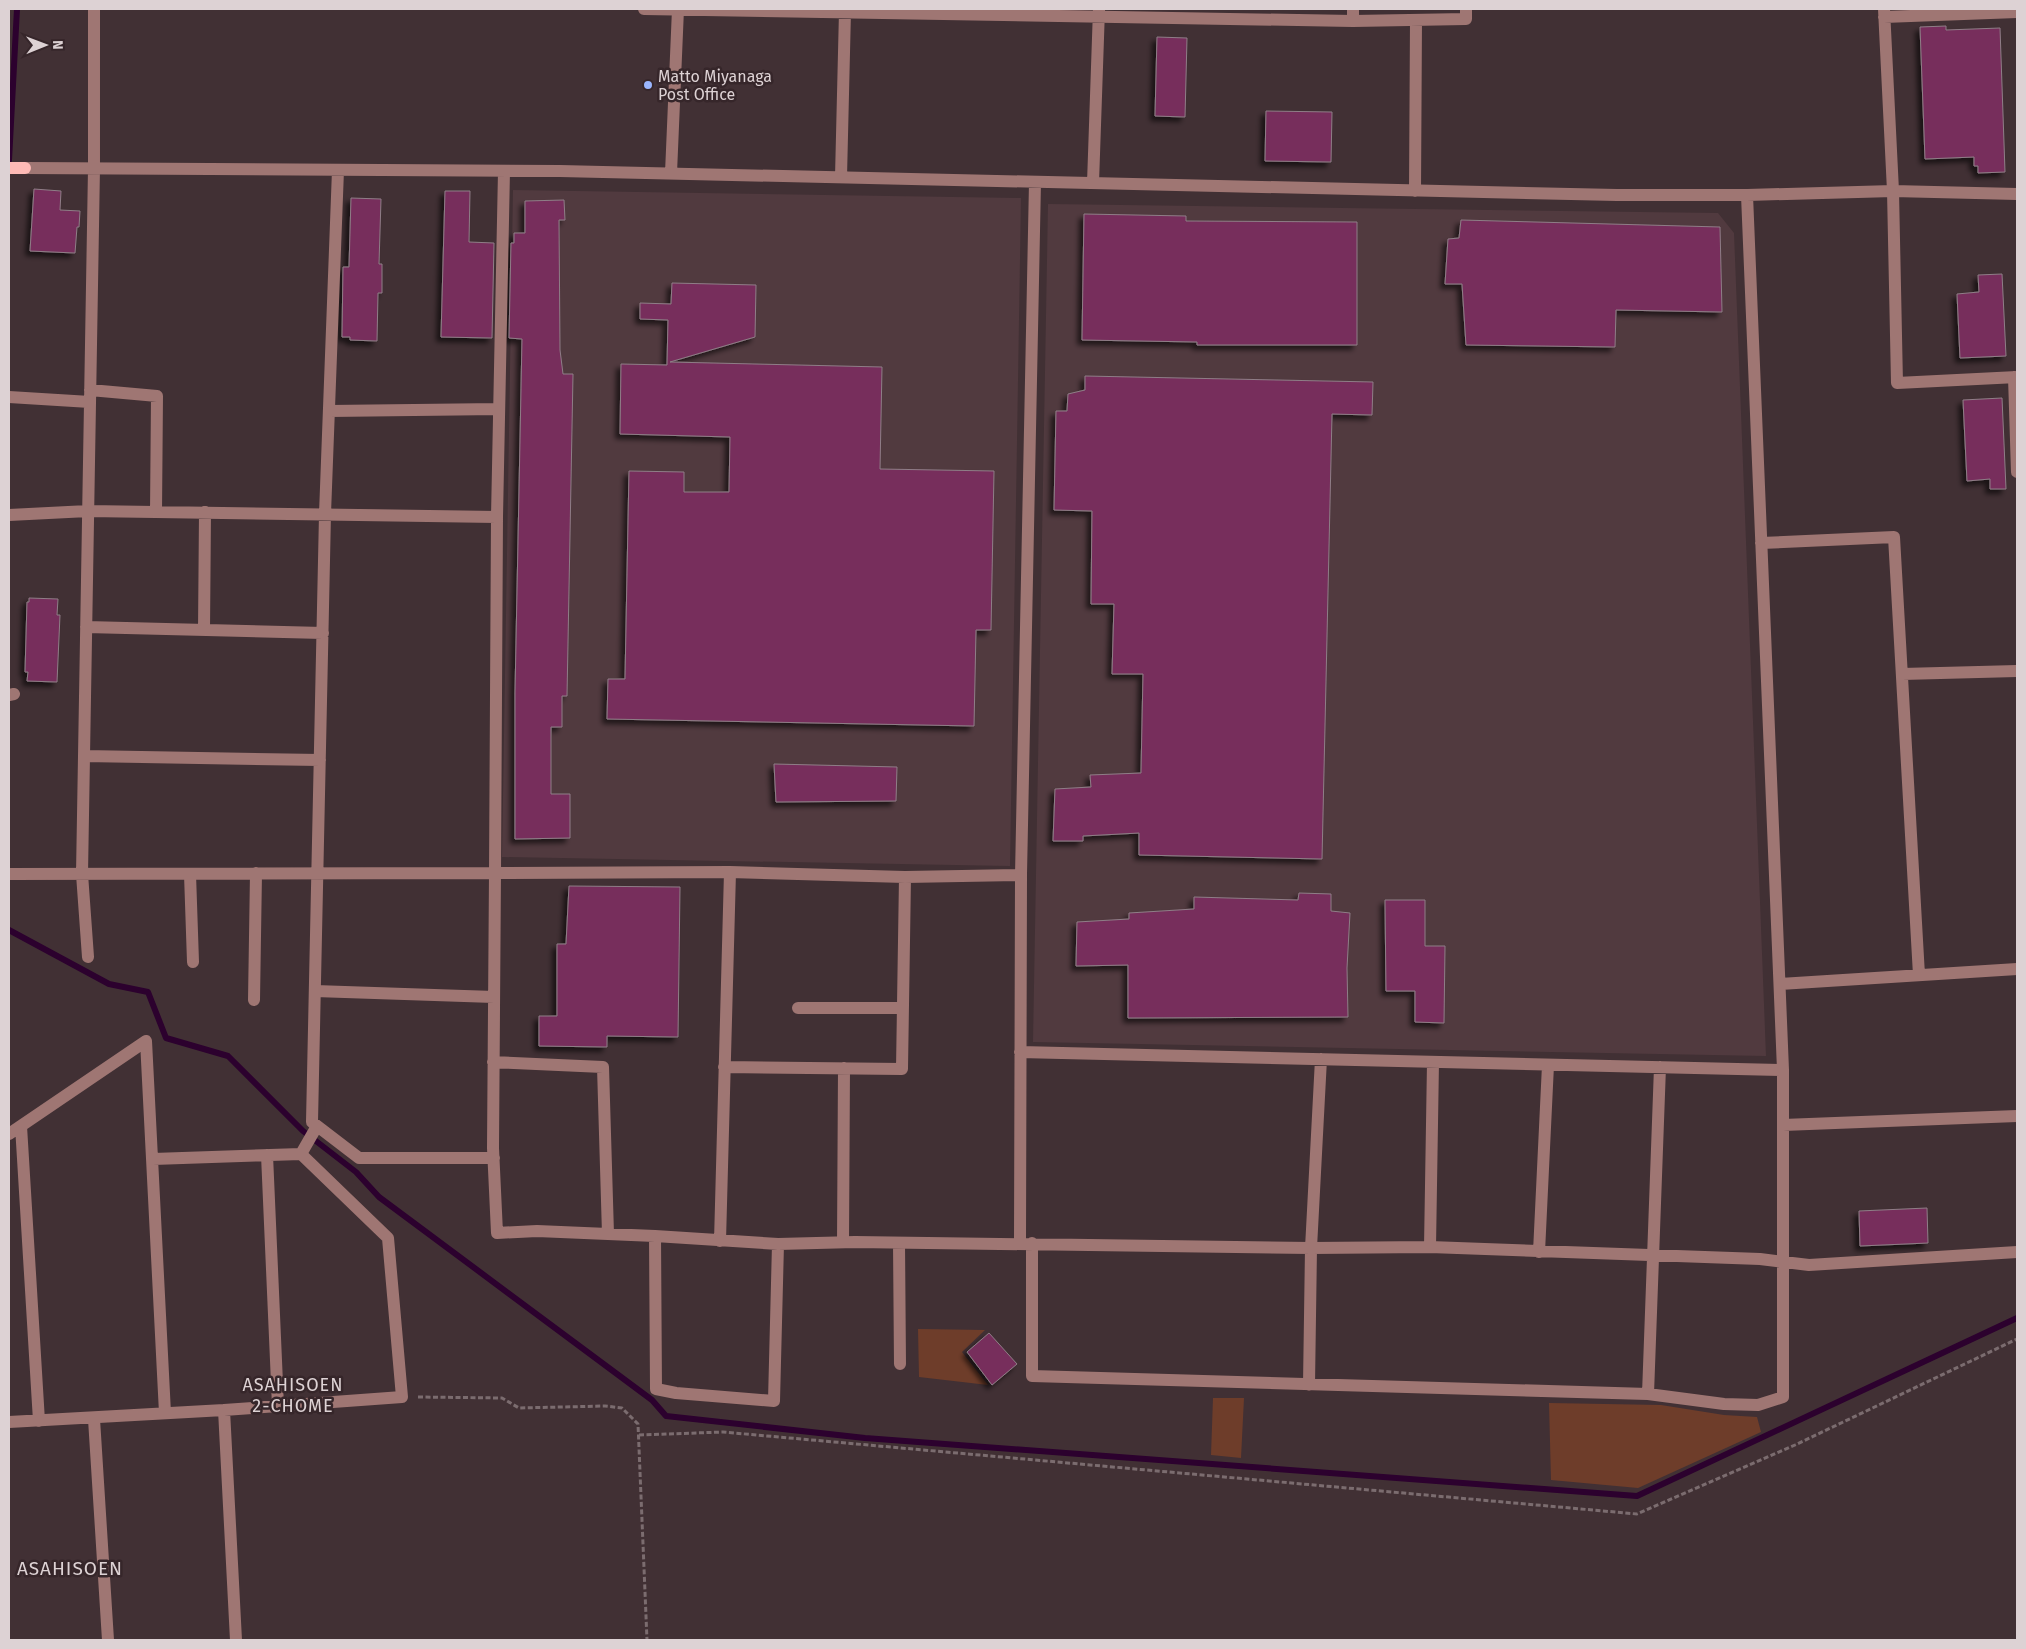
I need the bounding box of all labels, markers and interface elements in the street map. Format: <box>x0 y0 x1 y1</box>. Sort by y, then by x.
north arrow <box>20 20 70 70</box>
text: N <box>49 40 66 50</box>
place label: Matto Miyanaga Post Office <box>658 67 772 104</box>
marker: Matto Miyanaga Post Office <box>642 79 654 91</box>
district label: ASAHISOEN 2-CHOME <box>242 1374 344 1417</box>
district label: ASAHISOEN <box>17 1557 123 1580</box>

